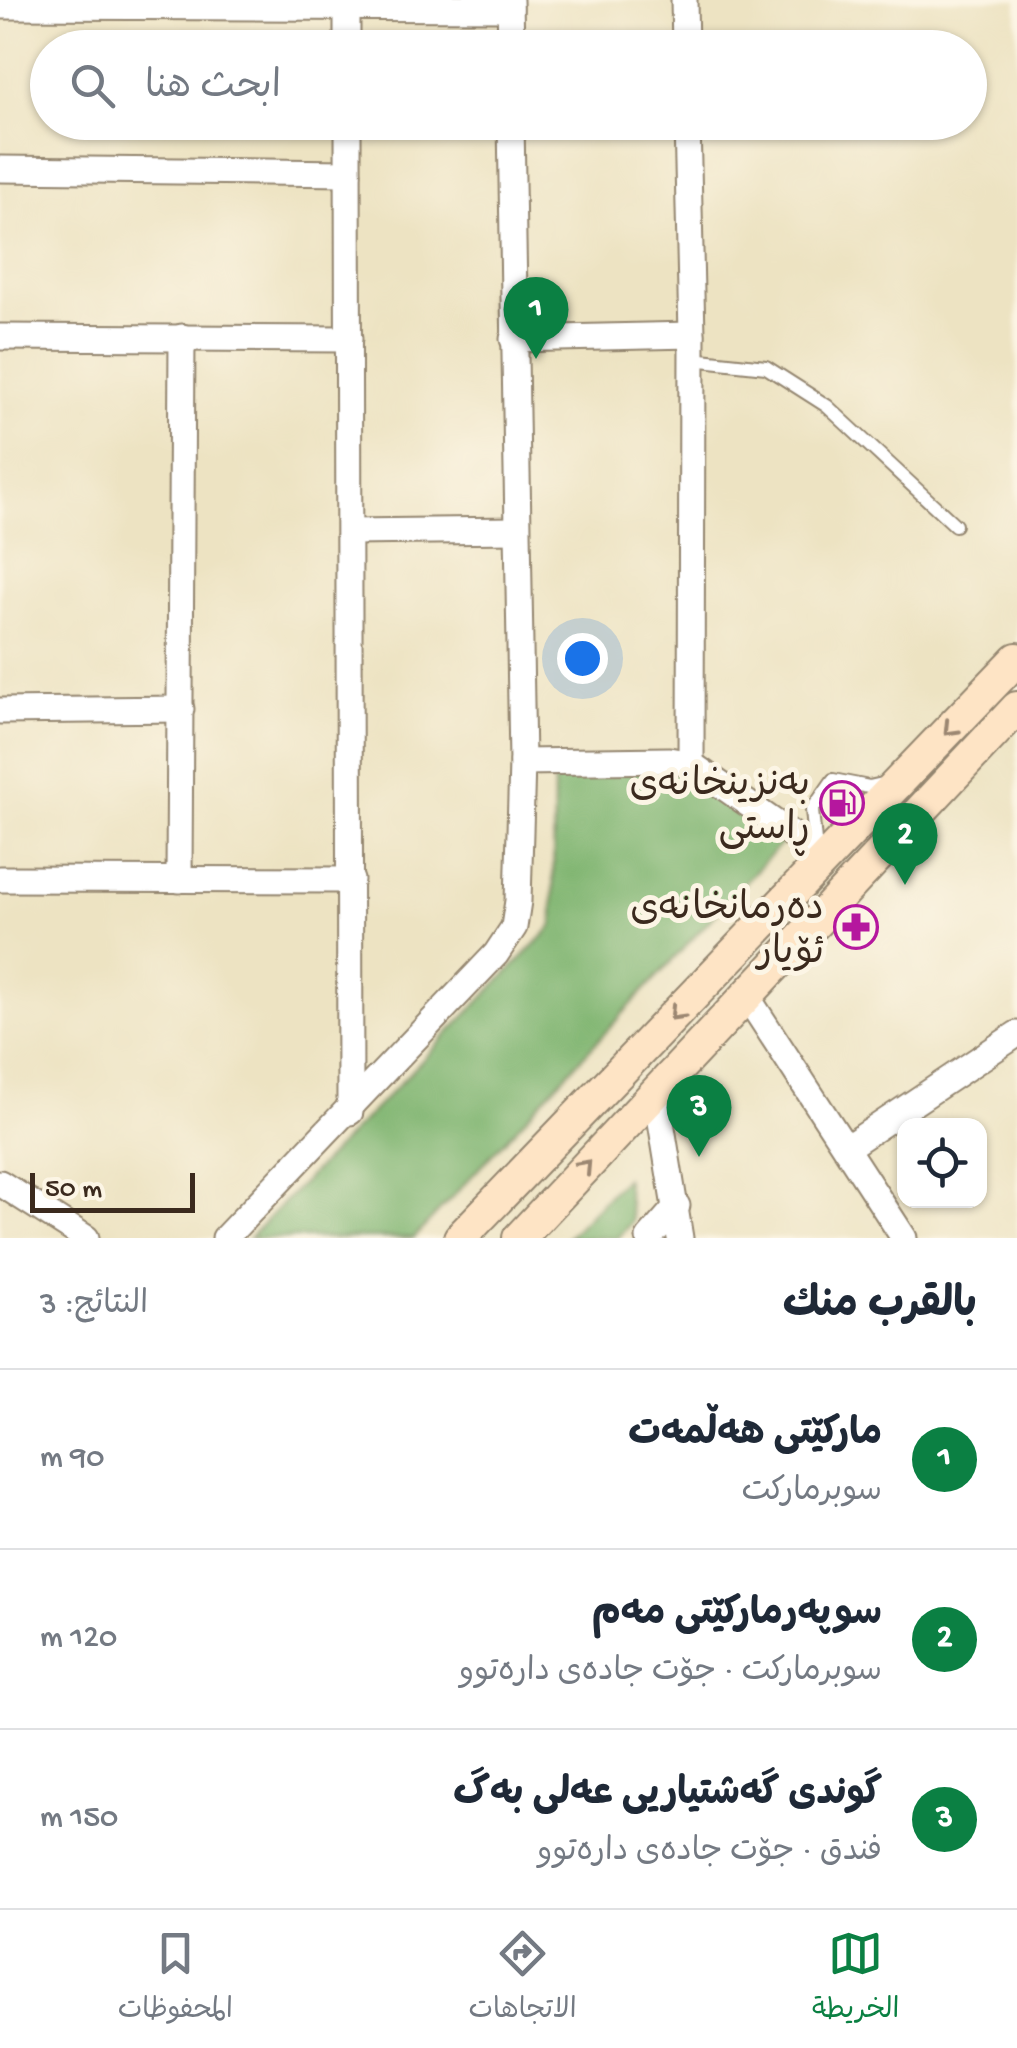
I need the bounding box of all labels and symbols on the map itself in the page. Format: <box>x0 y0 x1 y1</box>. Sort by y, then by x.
pin: 1 <box>504 276 568 359</box>
your location <box>557 633 608 684</box>
one-way arrow <box>944 718 962 736</box>
place label: بەنزینخانەی ڕاستی <box>630 764 810 856</box>
fuel station icon: بەنزینخانەی ڕاستی <box>819 780 865 826</box>
pin: 2 <box>872 802 938 885</box>
place label: دەرمانخانەی ئۆیار <box>630 888 824 977</box>
pharmacy icon: دەرمانخانەی ئۆیار <box>833 904 879 950</box>
one-way arrow <box>670 1002 688 1020</box>
pin: 3 <box>666 1074 732 1157</box>
one-way arrow <box>573 1159 591 1178</box>
scale bar <box>30 1168 195 1212</box>

